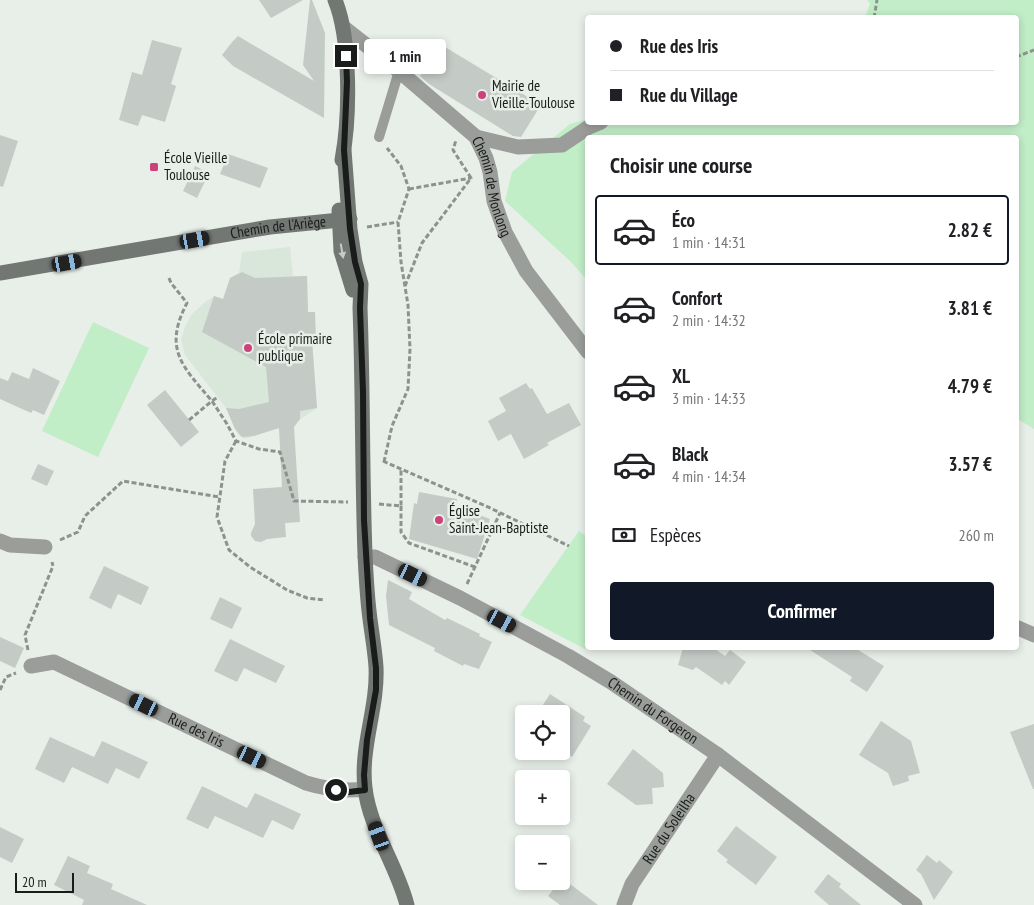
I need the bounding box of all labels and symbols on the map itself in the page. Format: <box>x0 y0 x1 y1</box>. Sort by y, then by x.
callout: 1 min <box>364 38 446 74</box>
route end <box>335 45 357 67</box>
place label: Mairie de Vieille-Toulouse <box>491 76 575 112</box>
marker: Mairie de Vieille-Toulouse <box>476 89 488 101</box>
street label: Chemin de Monlong <box>468 133 516 240</box>
place label: École Vieille Toulouse <box>164 148 227 184</box>
marker: École Vieille Toulouse <box>148 161 160 173</box>
street label: Chemin de l'Ariège <box>229 211 327 243</box>
car <box>178 230 211 250</box>
one-way arrow <box>338 243 346 259</box>
car <box>50 253 83 273</box>
place label: École primaire publique <box>258 329 332 365</box>
marker: École primaire publique <box>242 342 254 354</box>
place label: Église Saint-Jean-Baptiste <box>449 501 548 537</box>
marker: Église Saint-Jean-Baptiste <box>433 514 445 526</box>
car <box>396 562 429 588</box>
car <box>485 607 518 635</box>
street label: Chemin du Forgeron <box>604 673 702 748</box>
car <box>127 692 160 718</box>
street label: Rue des Iris <box>165 708 228 751</box>
car <box>235 744 268 770</box>
route start <box>325 779 347 801</box>
street label: Rue du Soleilha <box>638 789 699 867</box>
car <box>366 819 391 853</box>
scale bar <box>15 870 74 893</box>

